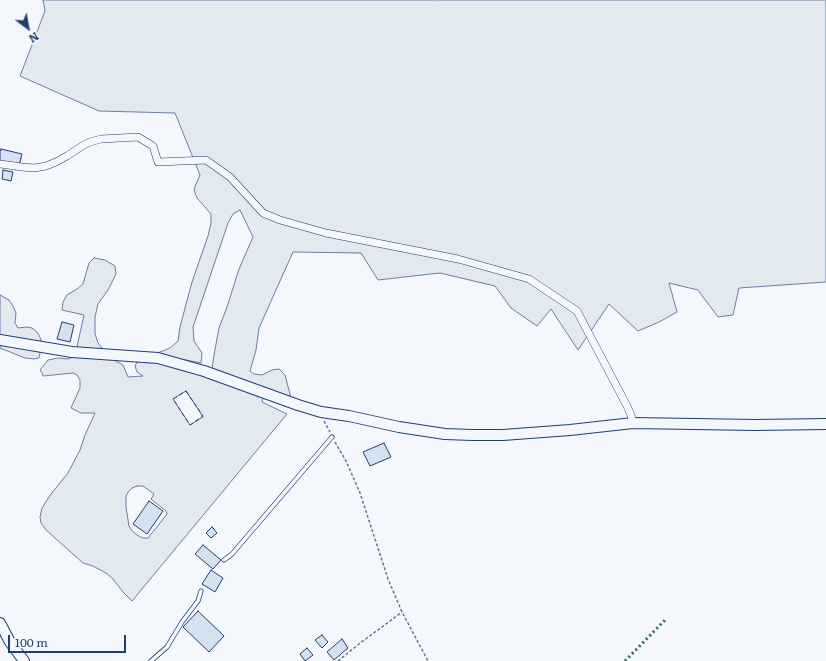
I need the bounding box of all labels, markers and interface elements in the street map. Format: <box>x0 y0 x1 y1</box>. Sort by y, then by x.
north arrow <box>8 8 48 48</box>
text: N <box>26 29 43 47</box>
scale bar <box>10 627 128 653</box>
text: 100 m <box>15 633 48 651</box>

